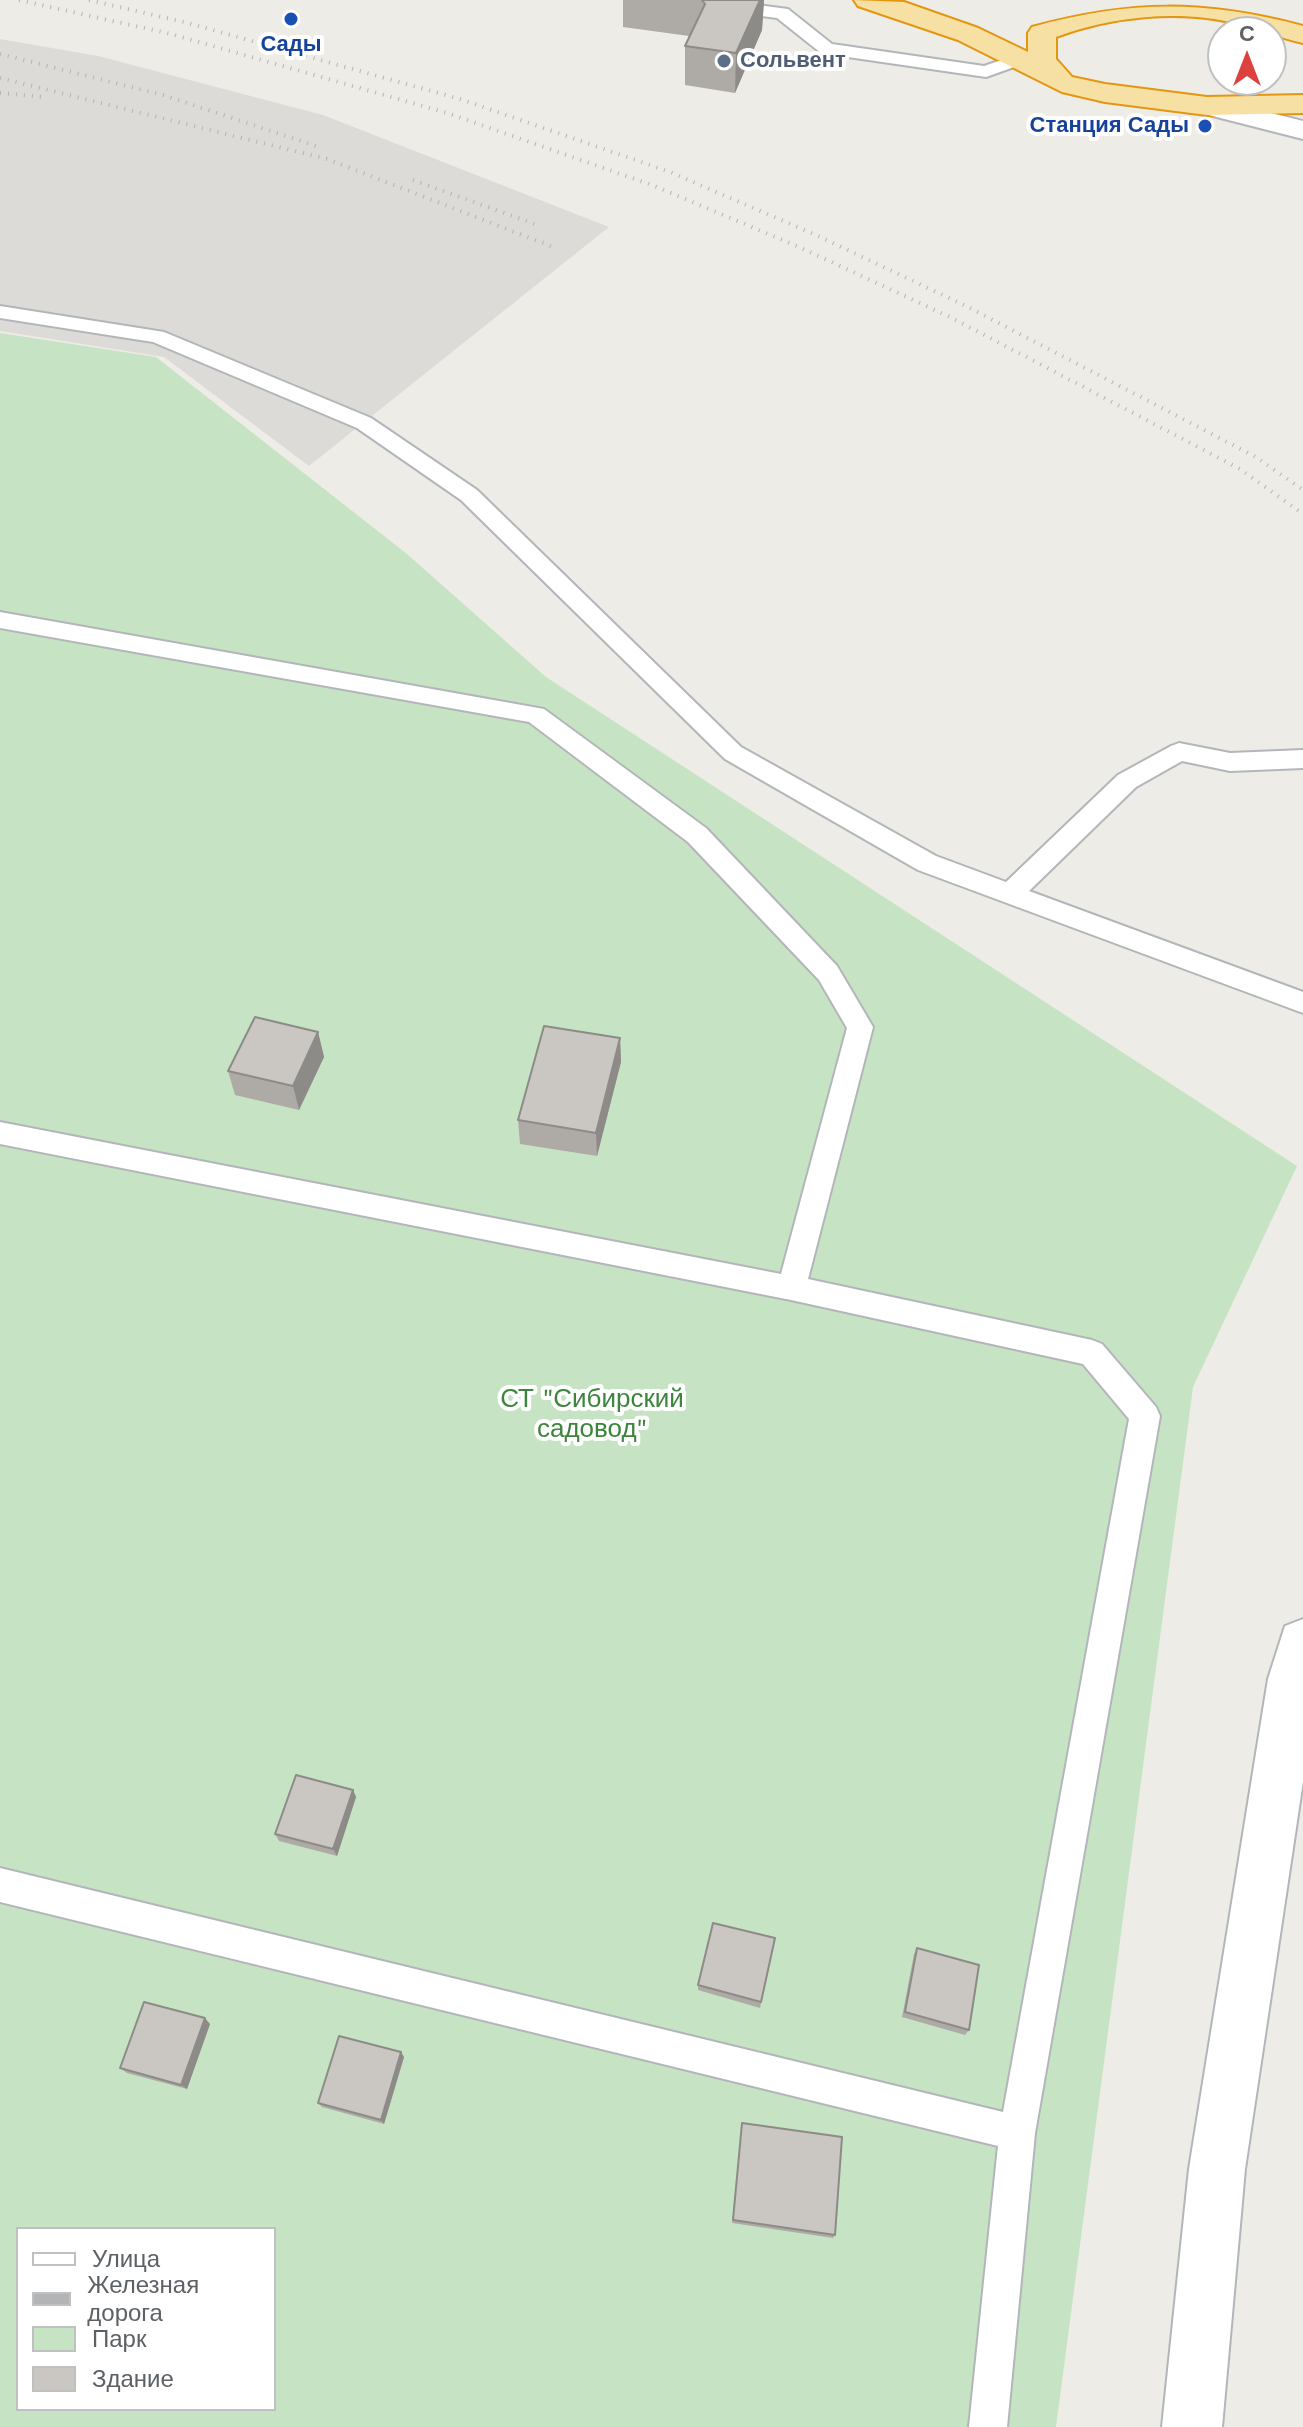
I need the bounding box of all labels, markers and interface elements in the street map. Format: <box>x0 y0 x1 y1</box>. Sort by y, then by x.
marker: Сады <box>282 10 300 28</box>
north arrow <box>1207 16 1287 96</box>
text: С <box>1239 21 1255 46</box>
place label: Сады <box>260 32 322 58</box>
place label: Сольвент <box>740 48 846 74</box>
marker: Сольвент <box>715 52 733 70</box>
place label: Станция Сады <box>1029 113 1189 139</box>
marker: Станция Сады <box>1196 117 1214 135</box>
park label: СТ "Сибирский садовод" <box>500 1383 684 1444</box>
legend <box>16 2227 276 2411</box>
text: Улица <box>92 2245 160 2273</box>
text: Железная дорога <box>87 2271 199 2327</box>
text: Парк <box>92 2325 146 2353</box>
text: Здание <box>92 2365 174 2393</box>

